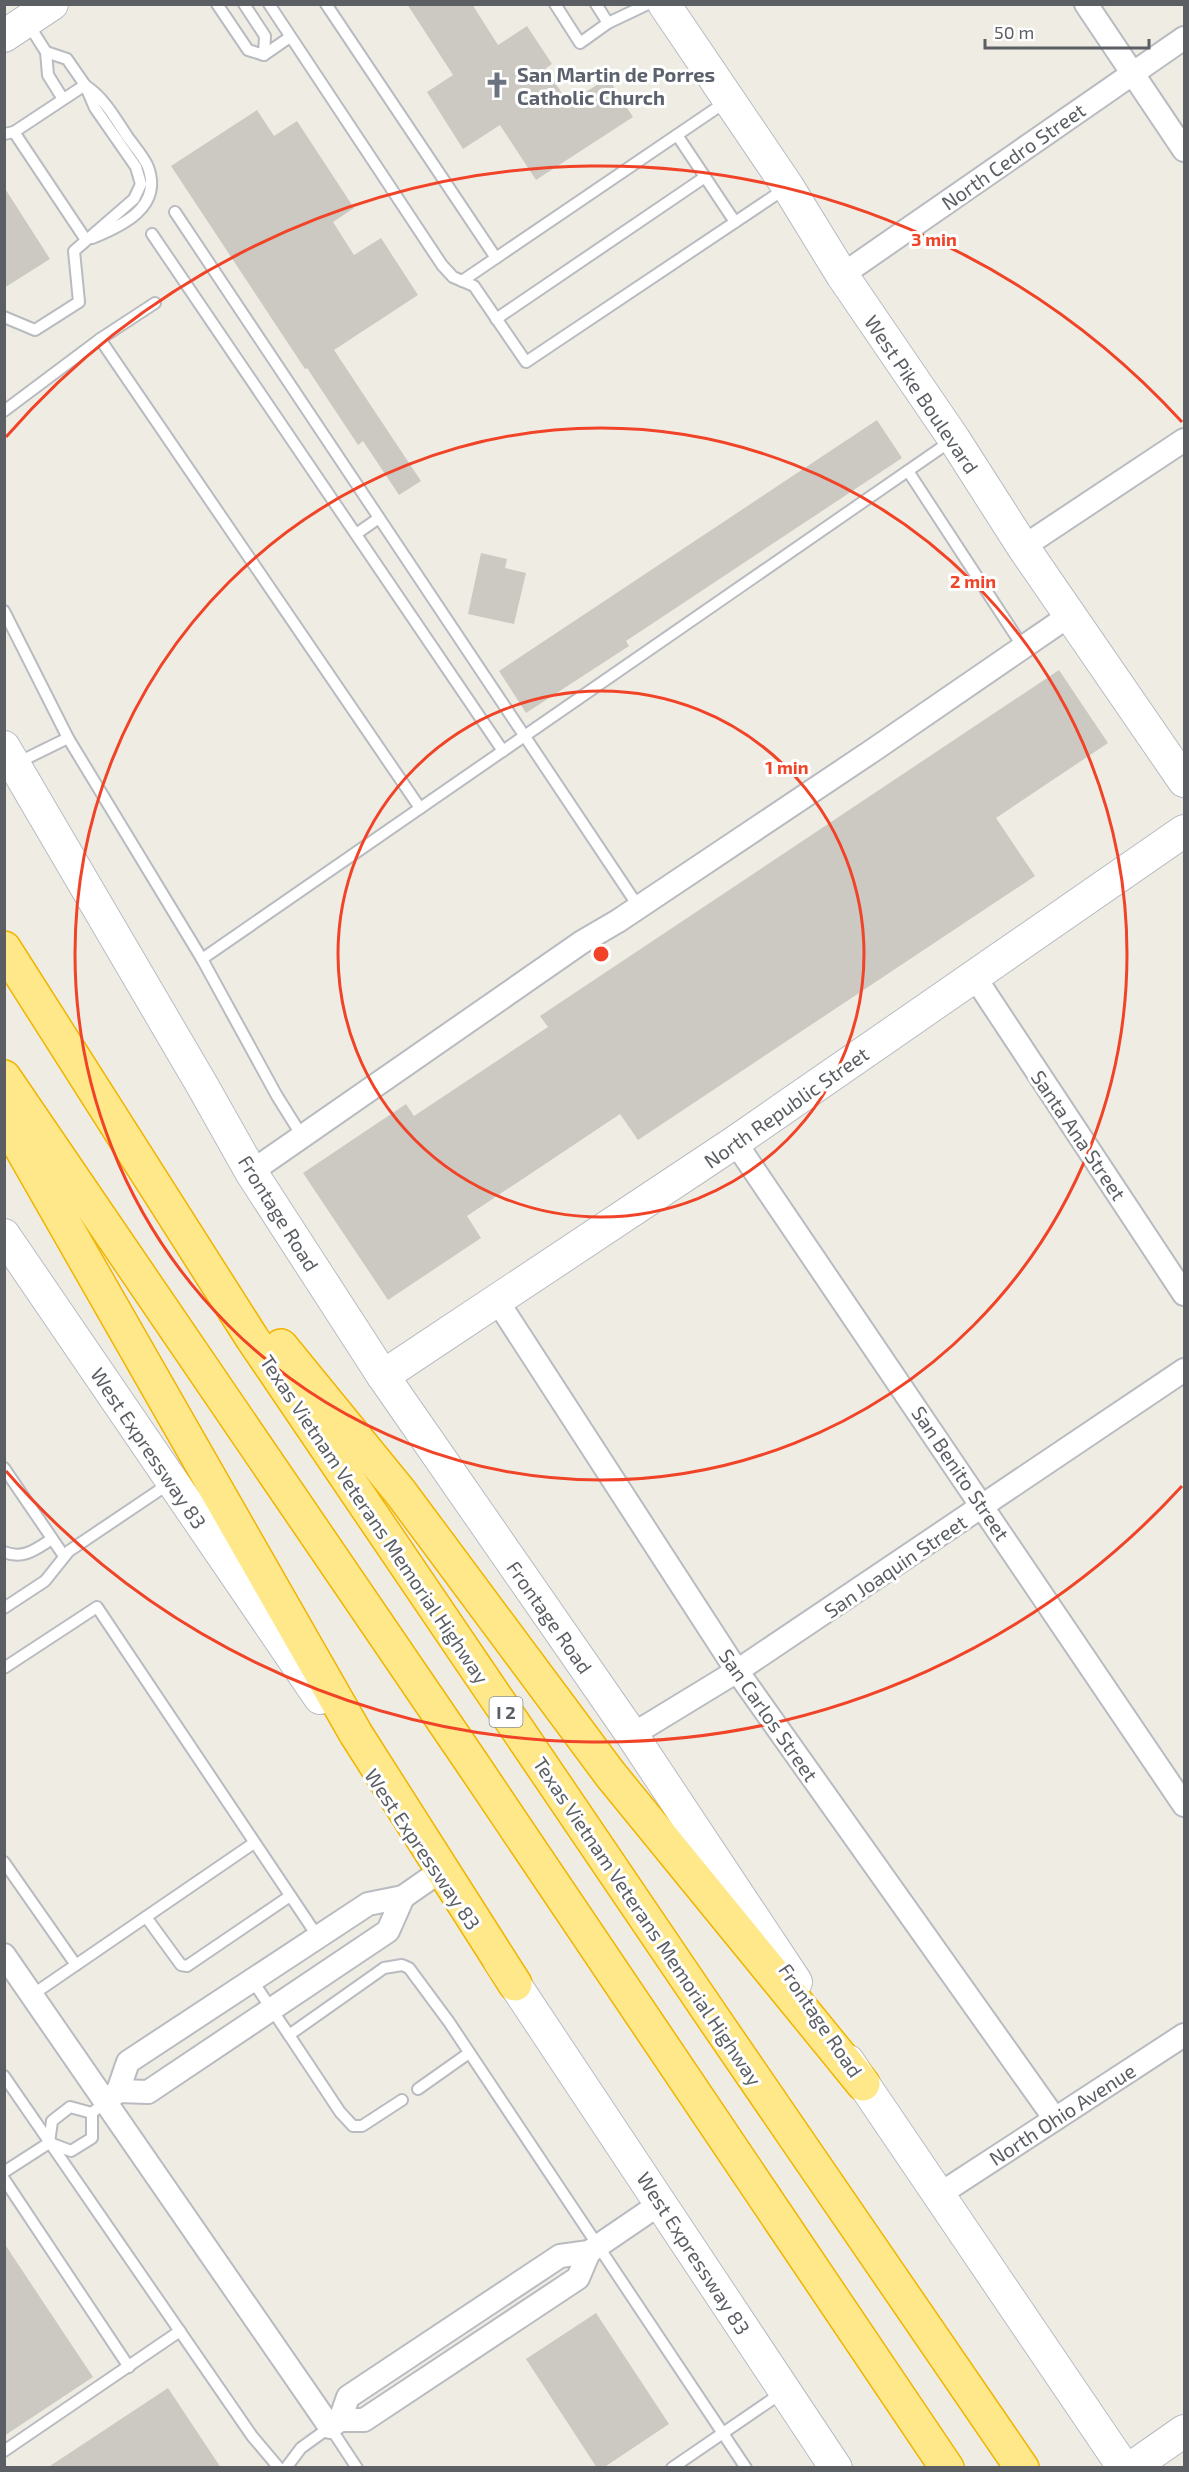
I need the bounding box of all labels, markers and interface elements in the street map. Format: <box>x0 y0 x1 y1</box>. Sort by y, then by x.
scale bar <box>985 12 1148 50</box>
text: 50 m <box>994 21 1034 43</box>
place label: San Martin de Porres Catholic Church <box>517 62 715 109</box>
church icon: San Martin de Porres Catholic Church <box>482 70 512 100</box>
street label: North Cedro Street <box>937 97 1090 215</box>
text: 3 min <box>911 228 957 250</box>
street label: West Pike Boulevard <box>860 310 984 478</box>
text: 2 min <box>950 570 996 592</box>
text: 1 min <box>765 756 809 778</box>
centre of rings <box>591 944 611 964</box>
street label: North Republic Street <box>699 1041 873 1173</box>
street label: Santa Ana Street <box>1027 1065 1132 1205</box>
street label: Frontage Road <box>234 1151 324 1275</box>
street label: Texas Vietnam Veterans Memorial Highway <box>256 1350 495 1688</box>
street label: West Expressway 83 <box>86 1363 212 1533</box>
street label: San Benito Street <box>907 1401 1015 1545</box>
street label: San Joaquin Street <box>819 1509 971 1622</box>
street label: Frontage Road <box>502 1556 598 1678</box>
street label: San Carlos Street <box>714 1644 824 1786</box>
road number: I 2 <box>490 1697 522 1727</box>
street label: Texas Vietnam Veterans Memorial Highway <box>529 1752 768 2090</box>
street label: West Expressway 83 <box>360 1764 486 1934</box>
street label: Frontage Road <box>774 1959 868 2081</box>
street label: North Ohio Avenue <box>984 2058 1140 2170</box>
street label: West Expressway 83 <box>632 2167 756 2339</box>

